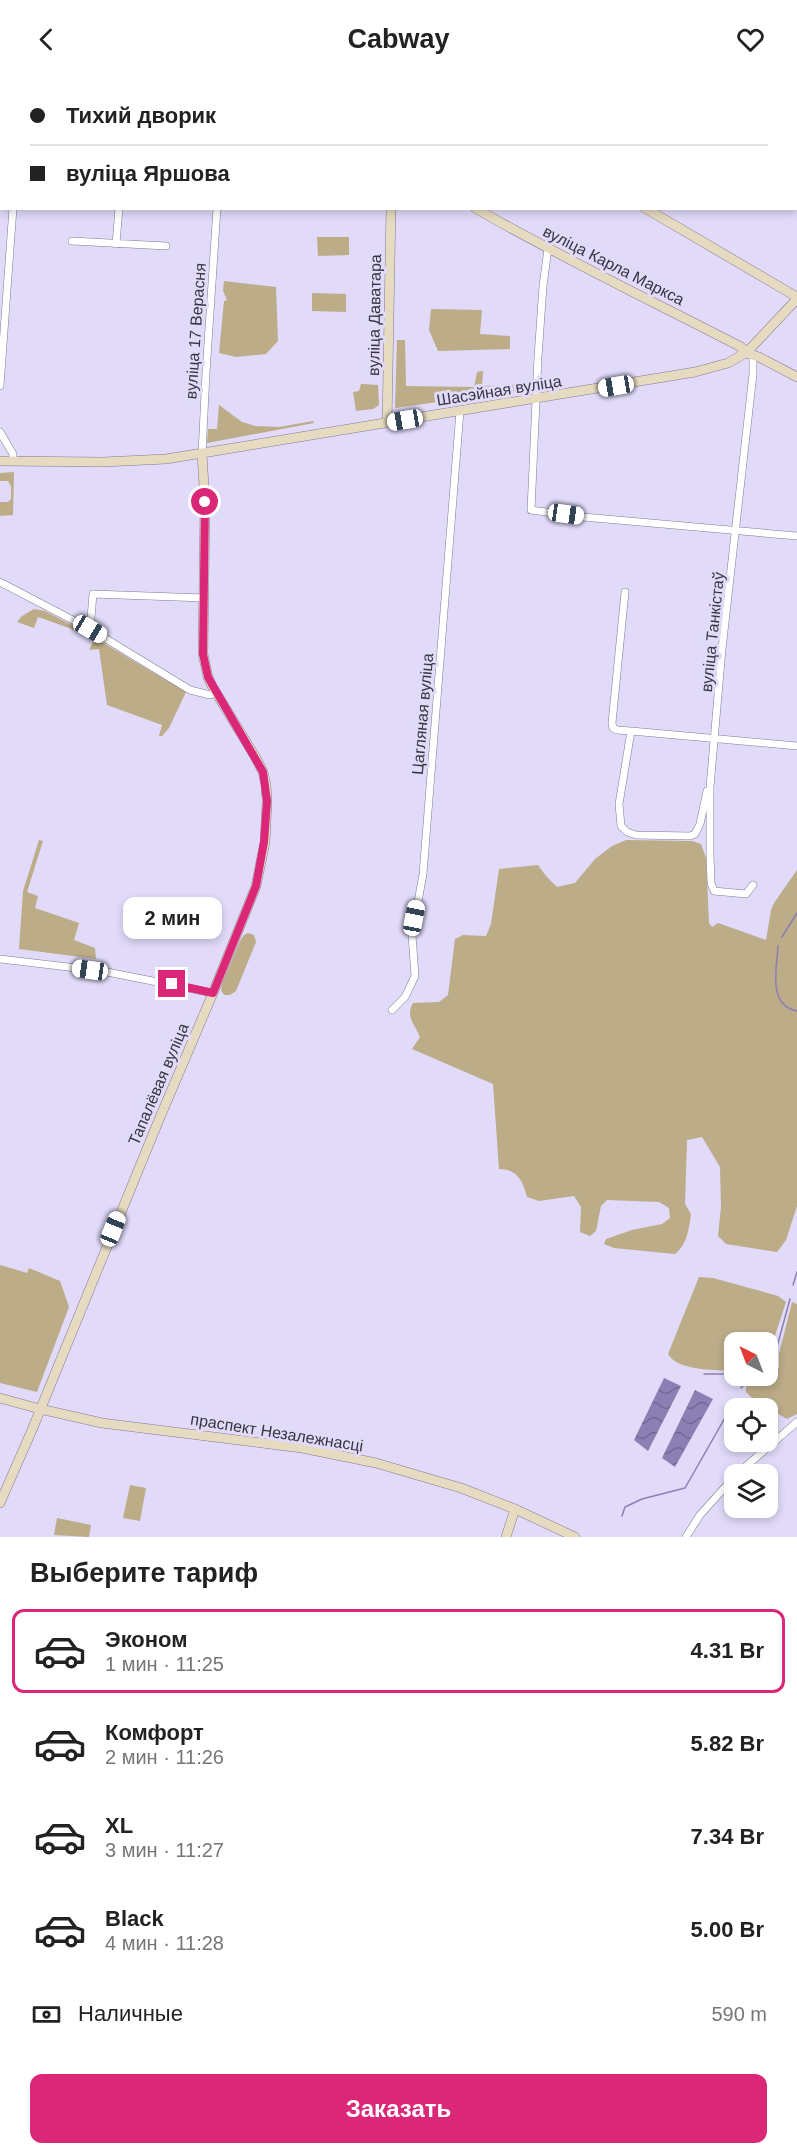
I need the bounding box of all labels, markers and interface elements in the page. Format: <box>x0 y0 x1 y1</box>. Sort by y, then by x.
icon: back <box>30 23 63 56</box>
icon: heart <box>734 23 767 56</box>
text: Cabway <box>347 24 450 54</box>
text: Тихий дворик <box>66 103 216 128</box>
text: вуліца Яршова <box>66 161 230 186</box>
street label: вуліца Карла Маркса <box>540 222 687 308</box>
street label: вуліца Даватара <box>365 254 384 376</box>
street label: вуліца 17 Верасня <box>182 262 209 400</box>
street label: Шасэйная вуліца <box>435 372 563 409</box>
car <box>597 374 635 398</box>
car <box>386 408 424 432</box>
route start <box>191 488 218 515</box>
car <box>547 503 585 525</box>
street label: вуліца Танкістаў <box>698 571 727 693</box>
car <box>70 612 110 646</box>
street label: Цагляная вуліца <box>409 652 436 776</box>
callout: 2 мин <box>122 897 222 939</box>
car <box>402 899 426 937</box>
text: 2 мин <box>145 907 200 929</box>
car <box>71 959 109 981</box>
route end <box>158 970 185 997</box>
street label: Тапалёвая вуліца <box>125 1021 192 1148</box>
car <box>98 1209 128 1249</box>
north arrow <box>724 1332 778 1386</box>
map controls <box>724 1332 778 1518</box>
button: locate <box>724 1398 778 1452</box>
street label: праспект Незалежнасці <box>189 1410 364 1455</box>
button: layers <box>724 1464 778 1518</box>
text: Выберите тариф <box>30 1558 258 1588</box>
icon: car <box>33 1624 87 1678</box>
text: Эконом <box>105 1627 188 1652</box>
text: 4.31 Br <box>691 1638 764 1663</box>
text: 1 мин · 11:25 <box>105 1653 224 1675</box>
icon: car <box>33 1717 87 1771</box>
text: Комфорт <box>105 1720 204 1745</box>
text: 5.82 Br <box>691 1731 764 1756</box>
text: 2 мин · 11:26 <box>105 1746 224 1768</box>
icon: car <box>33 1810 87 1864</box>
text: XL <box>105 1813 133 1838</box>
text: 7.34 Br <box>691 1824 764 1849</box>
text: 3 мин · 11:27 <box>105 1839 224 1861</box>
icon: car <box>33 1903 87 1957</box>
text: Black <box>105 1906 164 1931</box>
text: 5.00 Br <box>691 1917 764 1942</box>
text: 4 мин · 11:28 <box>105 1932 224 1954</box>
icon: cash <box>30 1998 63 2031</box>
text: Наличные <box>78 2001 183 2026</box>
text: 590 m <box>711 2003 767 2025</box>
button: Заказать <box>30 2074 767 2143</box>

